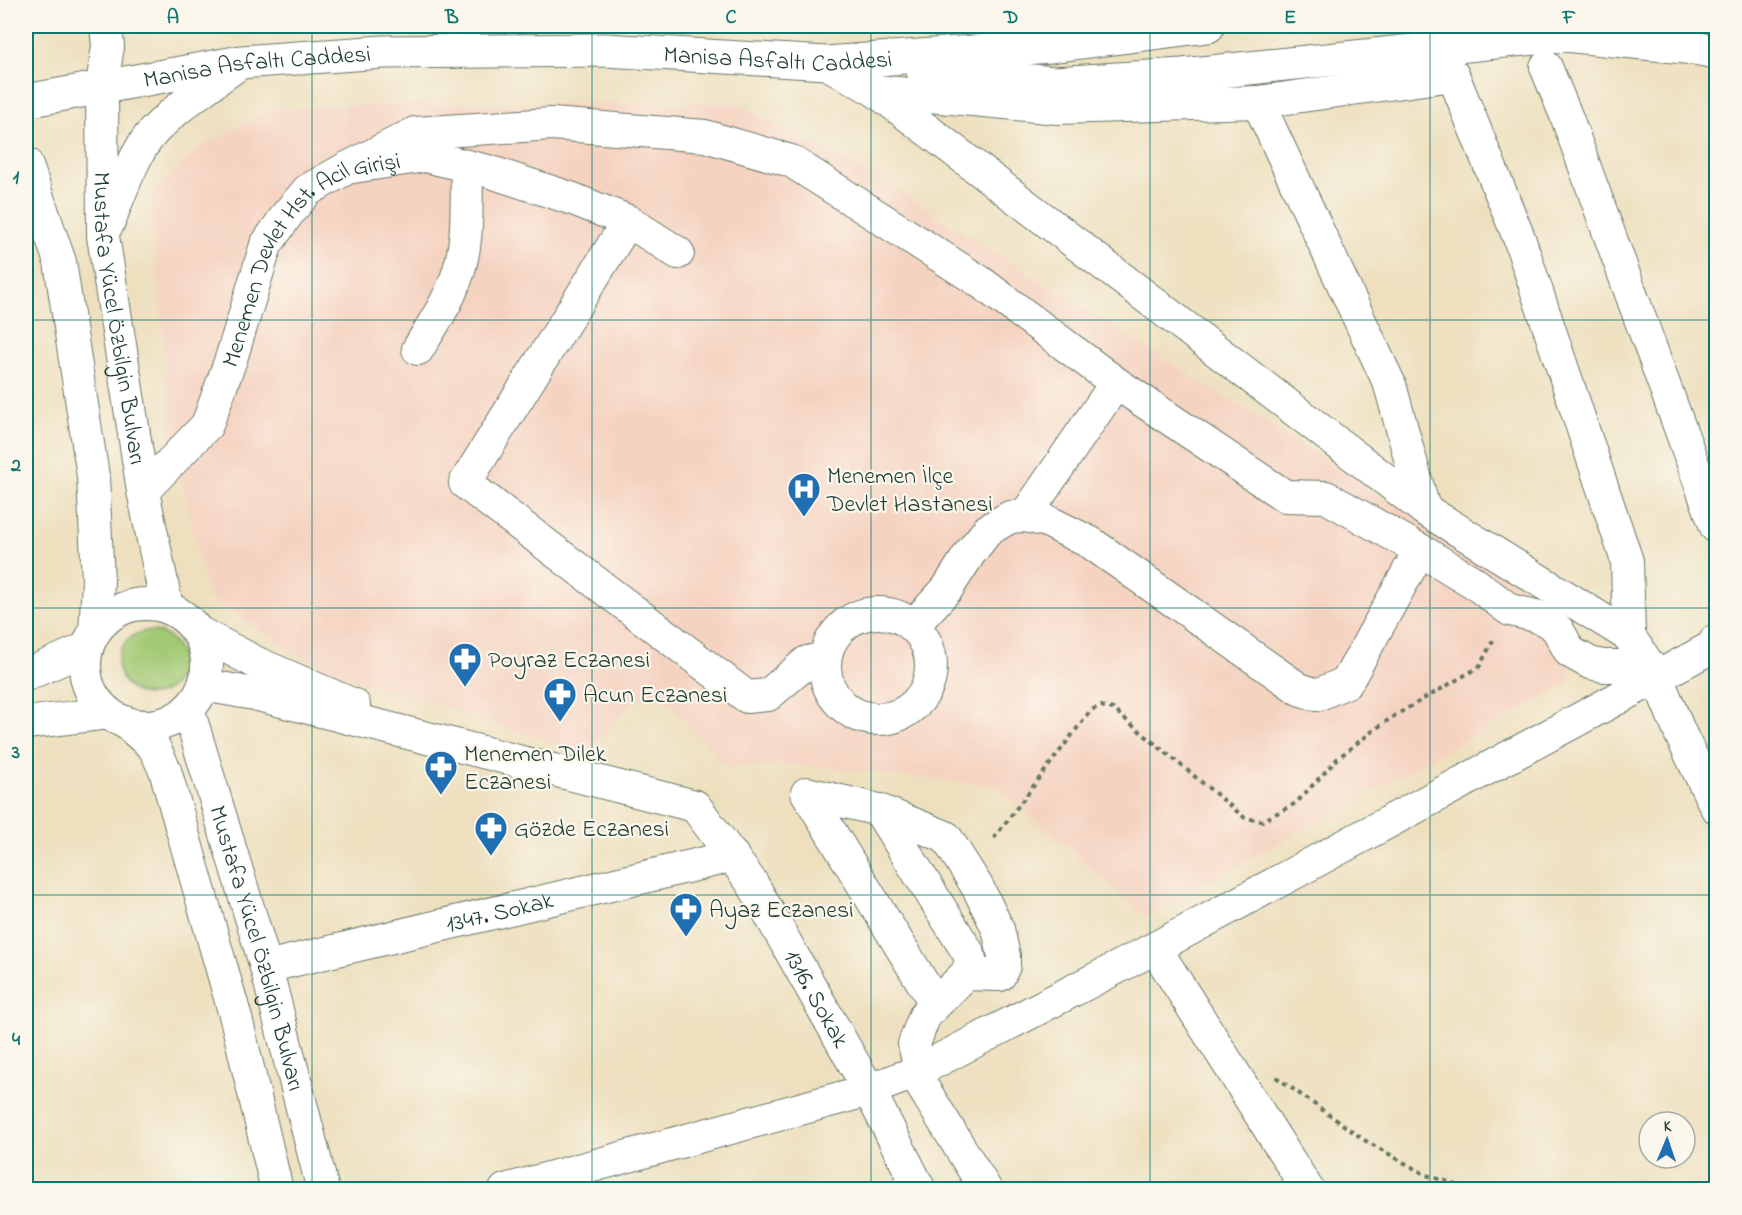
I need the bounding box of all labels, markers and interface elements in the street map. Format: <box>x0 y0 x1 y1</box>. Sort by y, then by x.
text: A <box>167 4 179 33</box>
text: B <box>444 4 459 33</box>
text: C <box>726 4 737 33</box>
text: D <box>1003 4 1018 33</box>
text: E <box>1284 4 1296 33</box>
text: F <box>1562 4 1576 33</box>
street label: Manisa Asfaltı Caddesi <box>141 38 372 99</box>
street label: Manisa Asfaltı Caddesi <box>662 38 894 83</box>
street label: Menemen Devlet Hst. Acil Girişi <box>214 145 403 373</box>
text: 1 <box>13 164 20 193</box>
street label: Mustafa Yücel Özbilgin Bulvarı <box>83 172 154 468</box>
text: 2 <box>10 452 21 481</box>
place label: Menemen İlçe Devlet Hastanesi <box>826 460 993 523</box>
hospital icon: Menemen İlçe Devlet Hastanesi <box>786 471 822 518</box>
pharmacy icon: Poyraz Eczanesi <box>447 641 483 688</box>
place label: Poyraz Eczanesi <box>488 644 650 680</box>
pharmacy icon: Acun Eczanesi <box>542 676 578 723</box>
place label: Acun Eczanesi <box>583 679 727 714</box>
place label: Menemen Dilek Eczanesi <box>464 738 607 801</box>
text: 3 <box>11 739 20 768</box>
pharmacy icon: Menemen Dilek Eczanesi <box>423 749 459 796</box>
street label: Mustafa Yücel Özbilgin Bulvarı <box>198 802 312 1095</box>
pharmacy icon: Gözde Eczanesi <box>473 810 509 857</box>
place label: Gözde Eczanesi <box>514 813 669 848</box>
street label: 1347. Sokak <box>443 884 558 944</box>
pharmacy icon: Ayaz Eczanesi <box>668 891 704 938</box>
place label: Ayaz Eczanesi <box>709 894 853 930</box>
street label: 1316. Sokak <box>773 944 857 1055</box>
text: 4 <box>12 1026 21 1055</box>
north arrow <box>1637 1110 1697 1170</box>
text: K <box>1663 1115 1673 1139</box>

